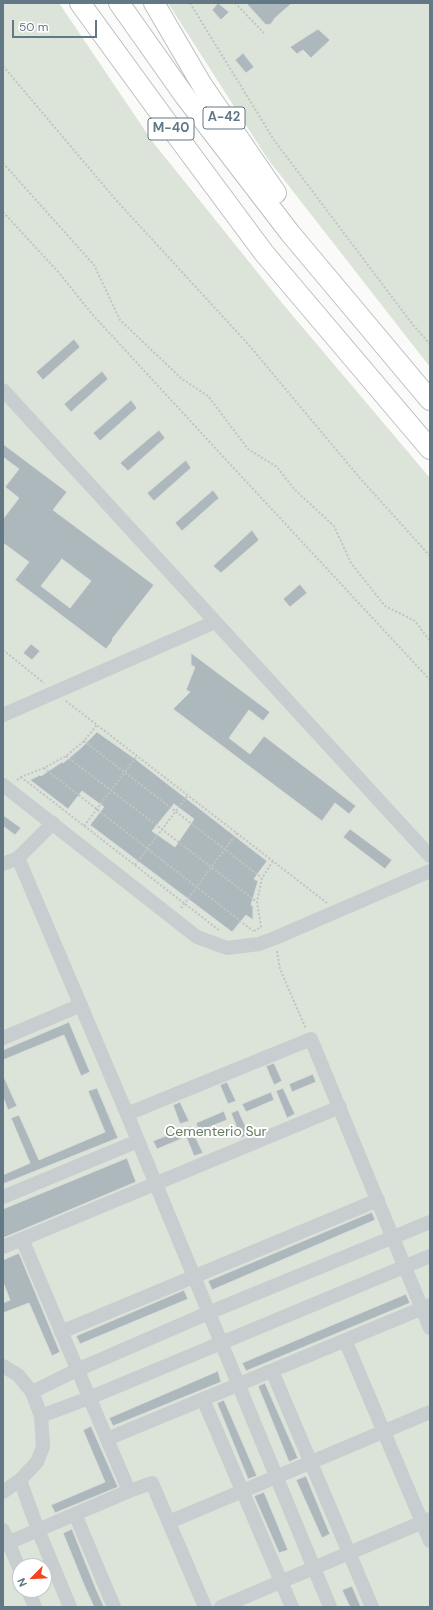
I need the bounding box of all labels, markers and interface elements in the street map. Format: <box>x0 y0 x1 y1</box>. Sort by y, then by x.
scale bar <box>14 12 99 38</box>
text: 50 m <box>19 19 48 35</box>
road number: A-42 <box>203 107 245 129</box>
road number: M-40 <box>148 118 194 140</box>
park label: Cementerio Sur <box>165 1124 267 1140</box>
north arrow <box>12 1558 52 1598</box>
text: N <box>14 1576 30 1589</box>

